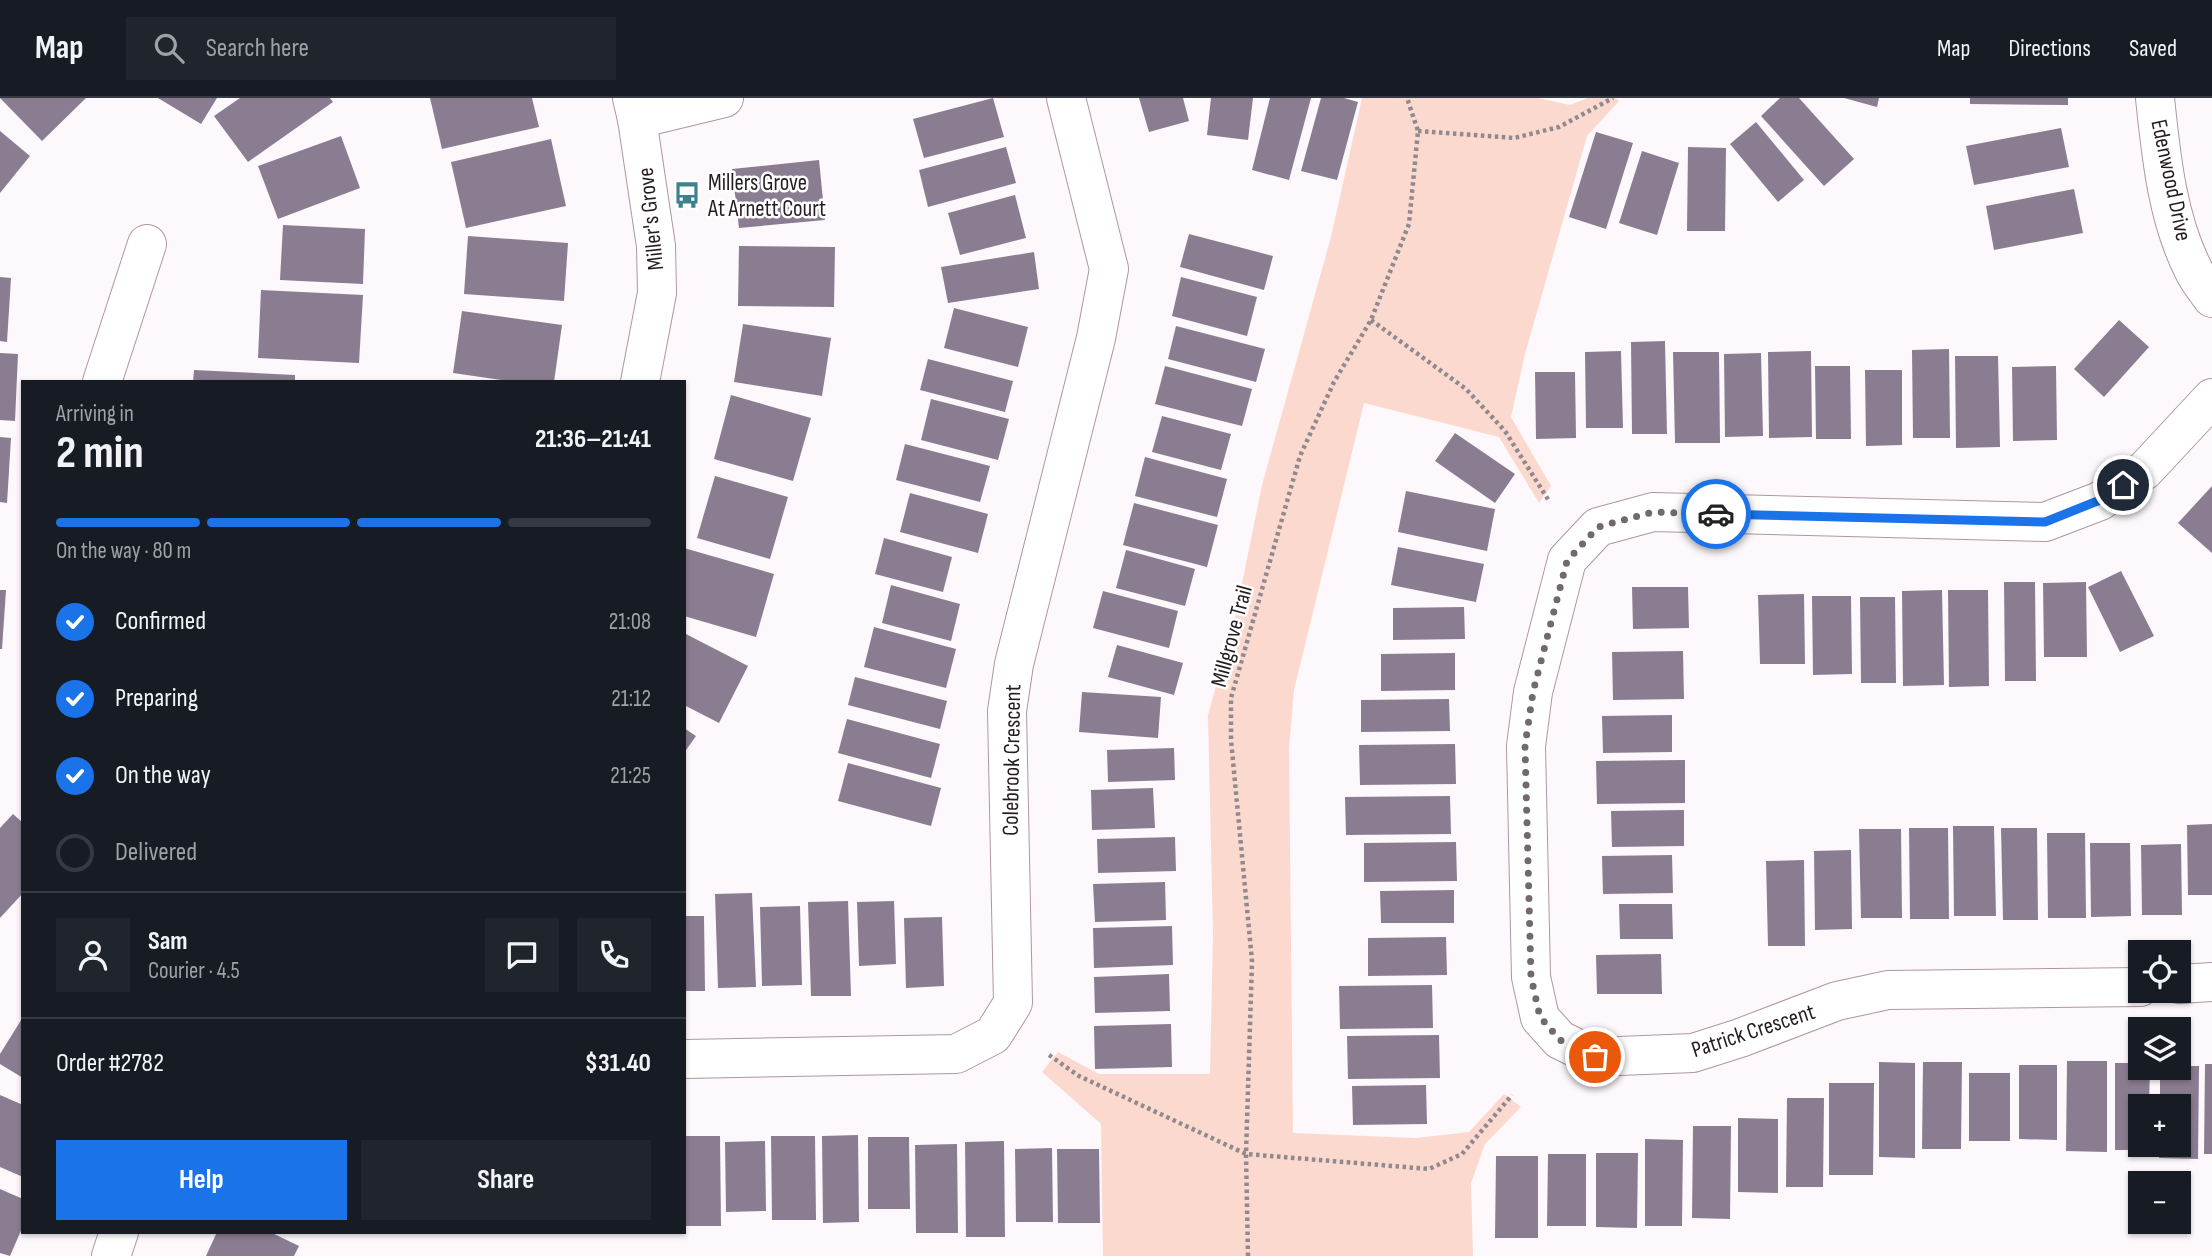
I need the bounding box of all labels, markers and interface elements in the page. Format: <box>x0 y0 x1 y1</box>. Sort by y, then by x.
search box <box>126 17 616 80</box>
text: Map <box>35 28 84 68</box>
icon: search <box>150 29 188 67</box>
text: Search here <box>206 33 309 64</box>
text: Map <box>1937 34 1970 63</box>
text: Directions <box>2008 34 2091 63</box>
text: Saved <box>2129 34 2177 63</box>
street label: Edenwood Drive <box>2145 117 2198 243</box>
street label: Miller's Grove <box>632 166 670 272</box>
place label: Millers Grove At Arnett Court <box>707 169 826 223</box>
bus stop icon: Millers Grove At Arnett Court <box>672 180 702 210</box>
text: Arriving in <box>56 400 134 428</box>
text: 21:36–21:41 <box>535 424 651 455</box>
text: 2 min <box>56 426 144 481</box>
pin <box>2093 455 2153 515</box>
icon: home <box>2104 466 2142 504</box>
courier <box>1681 479 1751 549</box>
icon: car <box>1697 495 1735 533</box>
text: On the way · 80 m <box>56 537 191 565</box>
street label: Millgrove Trail <box>1205 582 1259 690</box>
icon: check <box>56 603 94 641</box>
text: Confirmed <box>115 606 206 637</box>
text: 21:08 <box>609 608 651 636</box>
icon: check <box>56 680 94 718</box>
text: Preparing <box>115 683 198 714</box>
street label: Colebrook Crescent <box>997 684 1027 836</box>
text: 21:12 <box>611 685 651 713</box>
icon: check <box>56 757 94 795</box>
text: On the way <box>115 760 211 791</box>
text: 21:25 <box>610 762 651 790</box>
text: Delivered <box>115 837 197 868</box>
button: person <box>56 918 130 992</box>
button: chat <box>485 918 559 992</box>
button: phone <box>577 918 651 992</box>
text: Sam <box>148 926 188 957</box>
map controls <box>2128 940 2191 1234</box>
button: locate <box>2128 940 2191 1003</box>
text: Courier · 4.5 <box>148 957 240 985</box>
street label: Patrick Crescent <box>1688 998 1818 1064</box>
button: layers <box>2128 1017 2191 1080</box>
pin <box>1565 1027 1625 1087</box>
icon: bag <box>1576 1038 1614 1076</box>
text: Order #2782 <box>56 1048 164 1079</box>
text: $31.40 <box>585 1048 651 1079</box>
button: + <box>2128 1094 2191 1157</box>
button: Help <box>56 1140 347 1220</box>
button: Share <box>361 1140 651 1220</box>
button: − <box>2128 1171 2191 1234</box>

